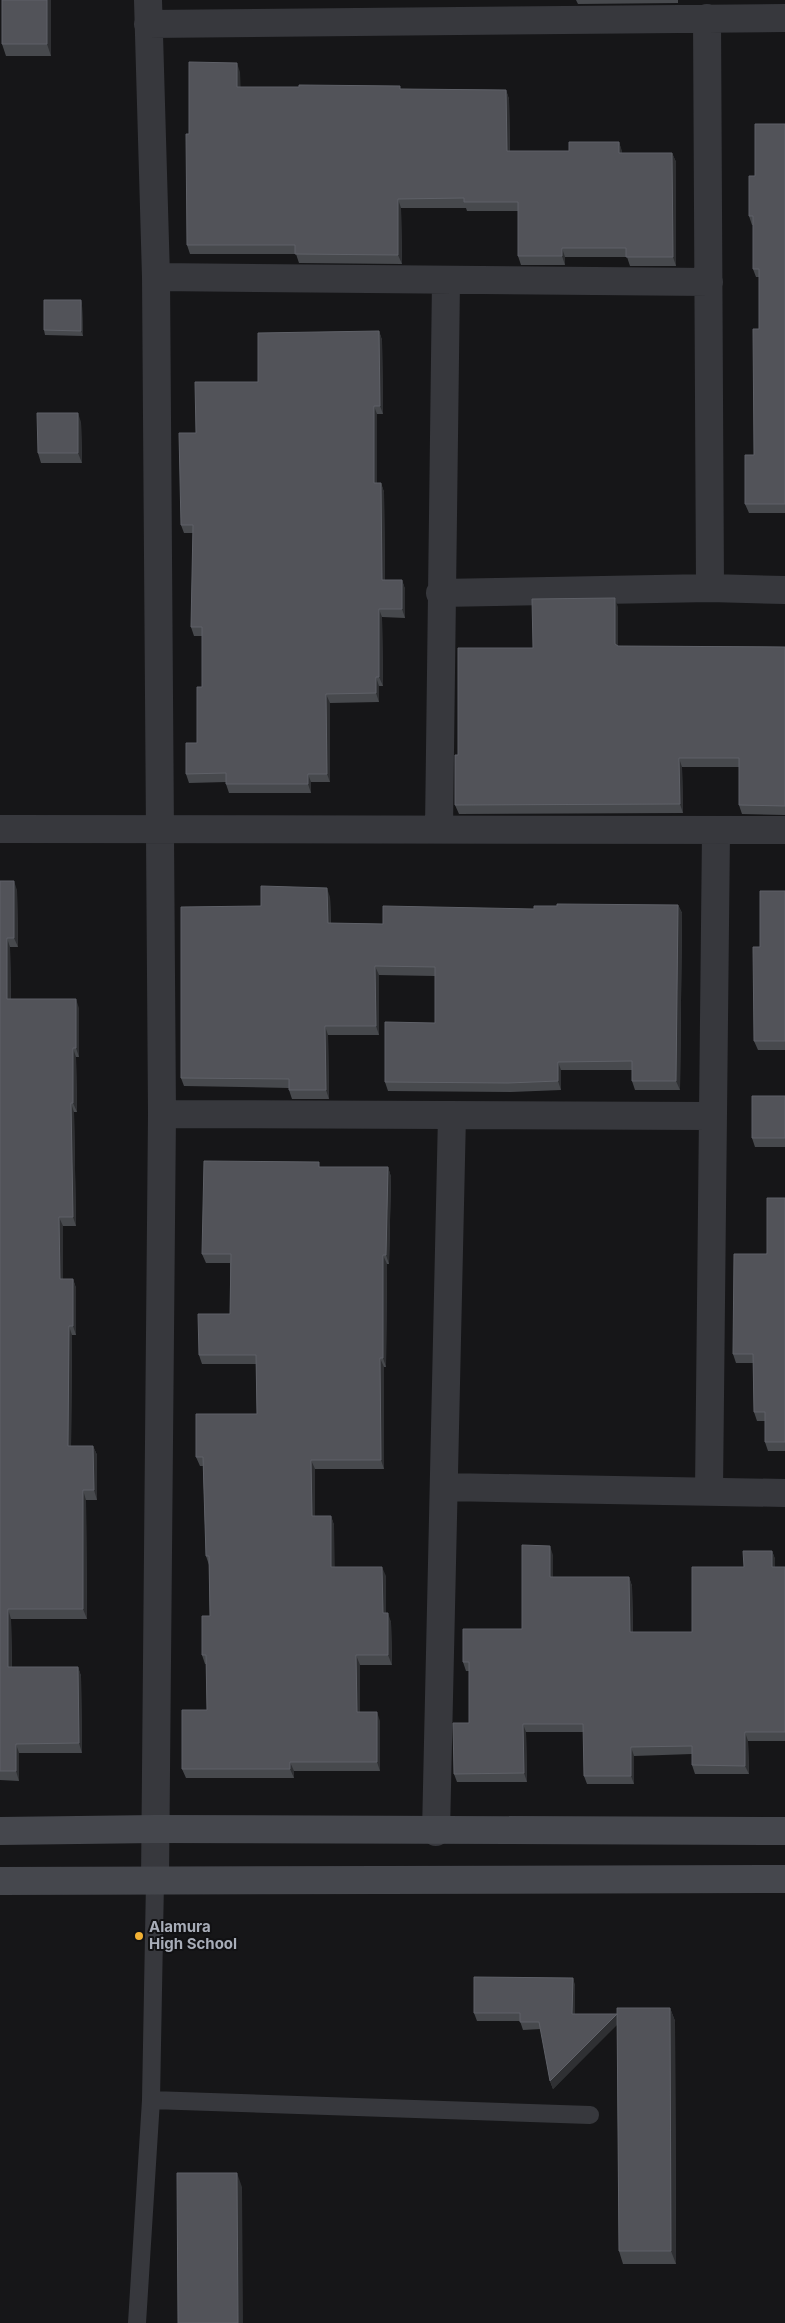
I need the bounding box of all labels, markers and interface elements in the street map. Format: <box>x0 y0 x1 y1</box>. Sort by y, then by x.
place label: Alamura High School <box>149 1917 237 1953</box>
marker: Alamura High School <box>133 1930 145 1942</box>

